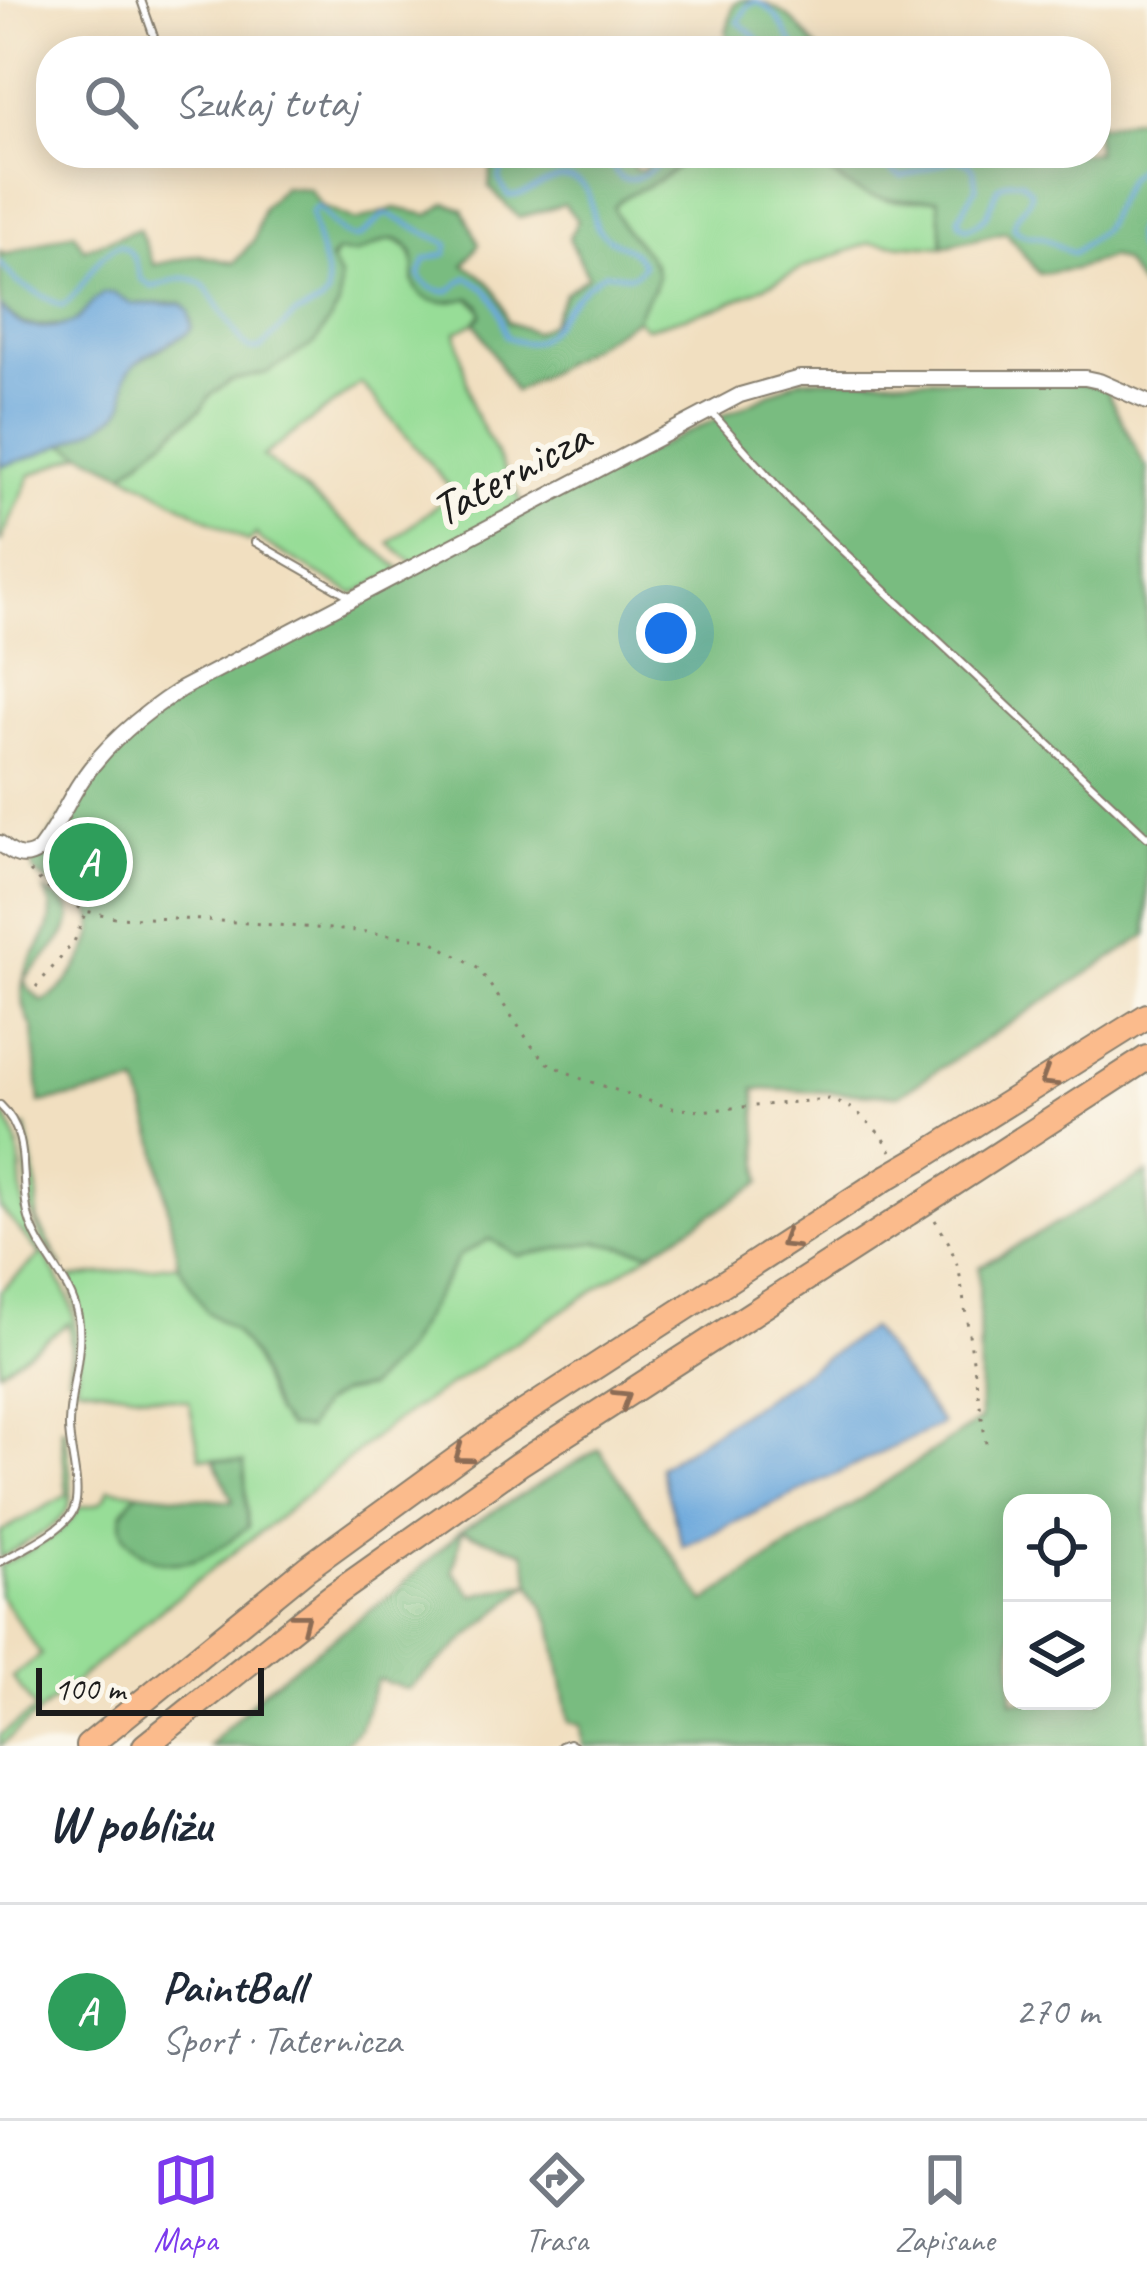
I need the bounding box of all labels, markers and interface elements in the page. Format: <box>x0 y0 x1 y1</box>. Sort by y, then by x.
search box <box>36 36 1111 168</box>
icon: search <box>78 69 144 135</box>
text: Szukaj tutaj <box>174 74 357 131</box>
street label: Taternicza <box>420 405 602 540</box>
your location <box>636 603 696 663</box>
pin: A <box>49 817 127 907</box>
one-way arrow <box>1039 1065 1061 1087</box>
one-way arrow <box>779 1227 801 1249</box>
one-way arrow <box>609 1390 631 1412</box>
one-way arrow <box>454 1441 475 1463</box>
map controls <box>1003 1494 1111 1710</box>
button: locate <box>1003 1494 1111 1602</box>
button: layers <box>1003 1602 1111 1710</box>
one-way arrow <box>289 1613 311 1634</box>
scale bar <box>36 1662 264 1715</box>
text: 100 m <box>54 1668 125 1710</box>
text: W pobliżu <box>48 1792 211 1856</box>
text: PaintBall <box>162 1959 304 2016</box>
text: A <box>77 1987 97 2036</box>
text: 270 m <box>1015 1987 1099 2036</box>
text: Sport · Taternicza <box>162 2016 402 2065</box>
tab: Mapa <box>153 2147 219 2261</box>
tab: Trasa <box>524 2147 590 2261</box>
tab: Zapisane <box>895 2147 995 2261</box>

